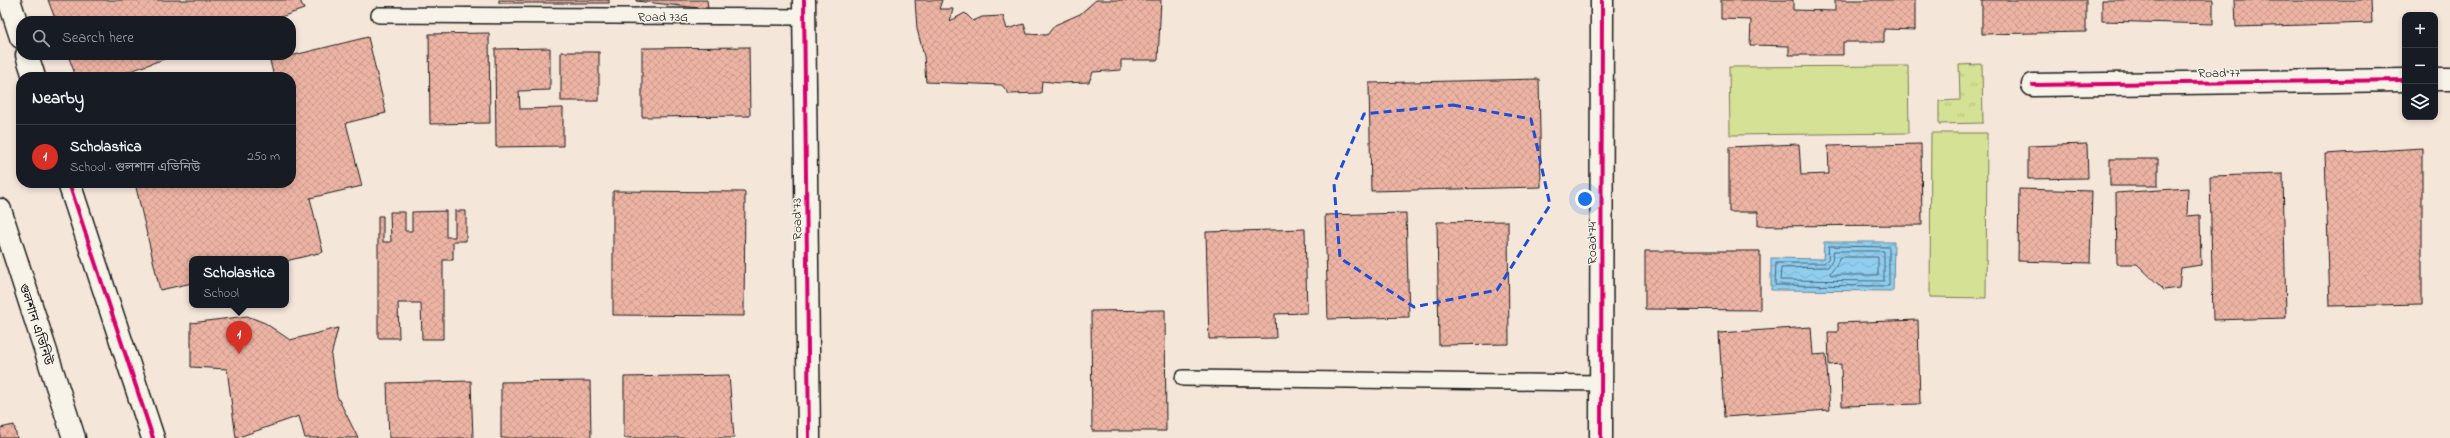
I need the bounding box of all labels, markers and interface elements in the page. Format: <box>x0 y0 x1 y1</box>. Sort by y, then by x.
street label: Road 73G <box>638 8 688 27</box>
map controls <box>2402 12 2438 120</box>
button: + <box>2402 12 2438 48</box>
search box <box>16 16 296 60</box>
icon: search <box>30 27 52 49</box>
text: Search here <box>62 27 134 49</box>
button: − <box>2402 48 2438 84</box>
street label: Road 77 <box>2198 64 2241 83</box>
button: layers <box>2402 84 2438 120</box>
text: Nearby <box>32 86 84 111</box>
text: Scholastica <box>70 136 142 158</box>
text: 1 <box>43 147 47 166</box>
text: 250 m <box>247 147 280 166</box>
text: School · গুলশান এভিনিউ <box>70 158 200 177</box>
your location <box>1575 189 1595 209</box>
street label: Road 73 <box>788 198 807 240</box>
street label: Road 74 <box>1583 221 1602 264</box>
popup <box>189 256 289 308</box>
text: Scholastica <box>203 262 275 284</box>
street label: গুলশান এভিনিউ <box>13 281 58 369</box>
text: School <box>203 284 239 303</box>
pin: 1 <box>226 321 252 354</box>

